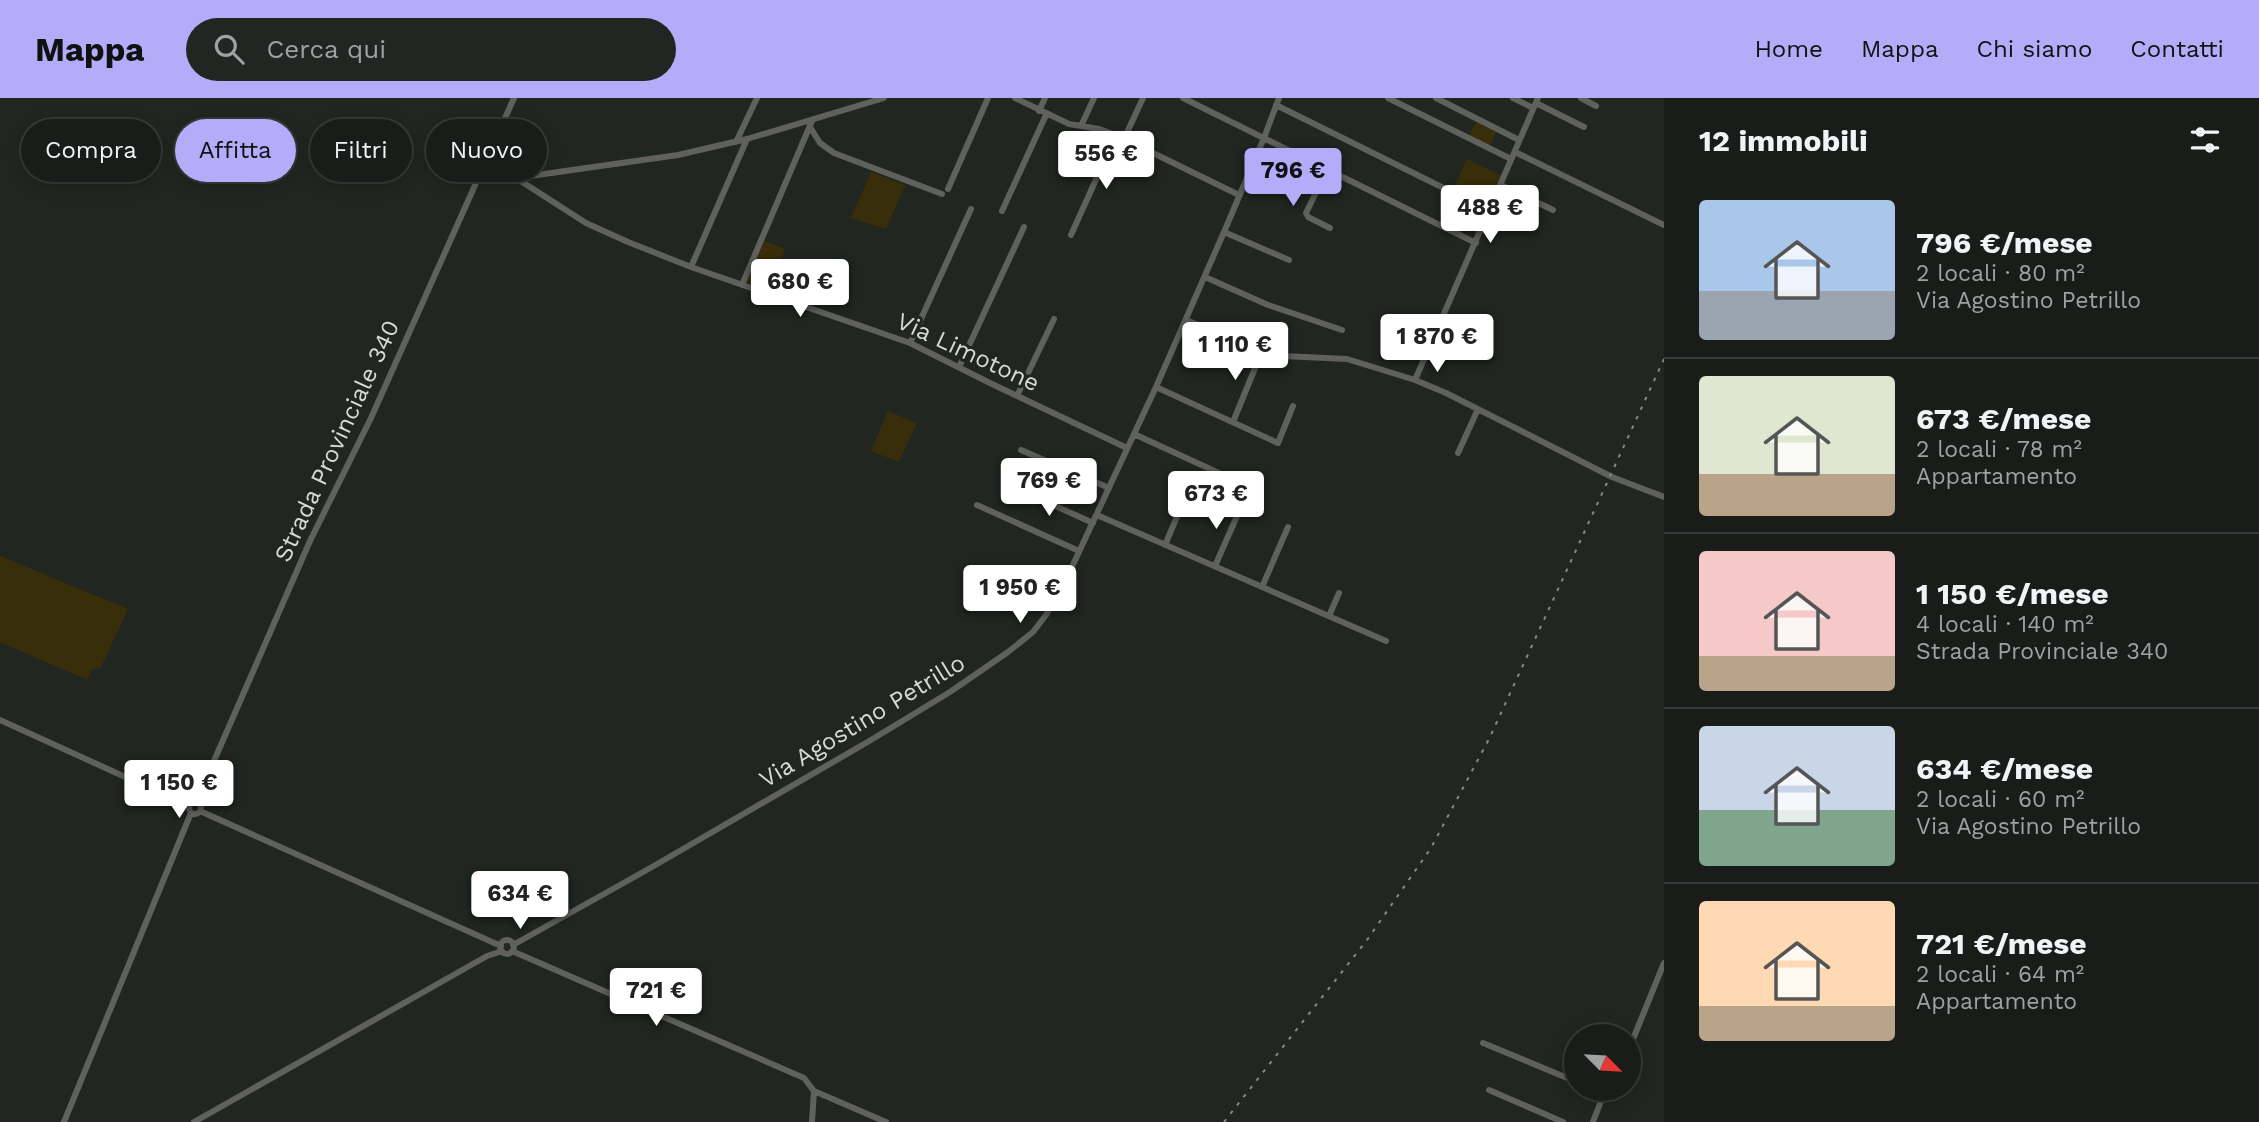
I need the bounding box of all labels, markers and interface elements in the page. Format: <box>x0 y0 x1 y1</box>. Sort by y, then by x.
search box <box>186 18 676 81</box>
text: Mappa <box>35 30 144 69</box>
icon: search <box>210 30 248 68</box>
text: Cerca qui <box>266 34 386 64</box>
text: Home <box>1754 35 1823 63</box>
text: Mappa <box>1861 35 1939 63</box>
text: Chi siamo <box>1977 35 2092 63</box>
text: Contatti <box>2130 35 2224 63</box>
chip: Compra <box>21 119 161 182</box>
chip: Affitta <box>175 119 296 182</box>
chip: Filtri <box>310 119 412 182</box>
chip: Nuovo <box>426 119 547 182</box>
icon: filters <box>2186 121 2224 159</box>
text: 12 immobili <box>1699 123 1868 158</box>
pin: 556 € <box>1057 132 1155 191</box>
text: 556 € <box>1074 140 1138 167</box>
pin: 796 € <box>1244 148 1342 208</box>
text: 796 € <box>1260 157 1326 184</box>
pin: 488 € <box>1441 186 1539 245</box>
text: 488 € <box>1457 194 1523 221</box>
text: 796 €/mese <box>1916 225 2093 260</box>
icon: home <box>1755 228 1839 312</box>
pin: 680 € <box>751 260 849 319</box>
text: 2 locali · 80 m² <box>1916 260 2085 287</box>
text: 680 € <box>767 268 833 295</box>
text: Via Agostino Petrillo <box>1916 287 2141 314</box>
street label: Via Limotone <box>892 307 1044 397</box>
pin: 1 870 € <box>1372 314 1502 374</box>
street label: Strada Provinciale 340 <box>269 316 405 566</box>
pin: 1 110 € <box>1170 322 1300 382</box>
text: 1 870 € <box>1396 323 1478 350</box>
text: 1 110 € <box>1198 331 1272 358</box>
text: 673 €/mese <box>1916 401 2091 436</box>
icon: home <box>1755 404 1839 488</box>
text: 2 locali · 78 m² <box>1916 436 2082 463</box>
pin: 769 € <box>1000 458 1098 518</box>
text: Appartamento <box>1916 463 2077 490</box>
text: 769 € <box>1017 467 1081 494</box>
pin: 673 € <box>1167 472 1265 531</box>
text: 673 € <box>1184 480 1248 507</box>
pin: 1 950 € <box>955 566 1085 625</box>
text: 1 950 € <box>979 574 1061 601</box>
text: 1 150 €/mese <box>1916 576 2109 611</box>
icon: home <box>1755 579 1839 663</box>
text: 4 locali · 140 m² <box>1916 611 2094 638</box>
text: Strada Provinciale 340 <box>1916 638 2168 665</box>
street label: Via Agostino Petrillo <box>754 648 970 794</box>
text: 634 €/mese <box>1916 751 2093 786</box>
icon: home <box>1755 754 1839 838</box>
pin: 1 150 € <box>114 760 244 820</box>
text: 1 150 € <box>140 769 218 796</box>
text: 2 locali · 60 m² <box>1916 786 2084 813</box>
text: Via Agostino Petrillo <box>1916 813 2141 840</box>
pin: 634 € <box>471 872 569 931</box>
text: 634 € <box>487 880 553 907</box>
text: 721 €/mese <box>1916 926 2087 961</box>
icon: home <box>1755 929 1839 1013</box>
text: 2 locali · 64 m² <box>1916 961 2084 988</box>
pin: 721 € <box>607 968 705 1028</box>
text: 721 € <box>626 977 686 1004</box>
text: Appartamento <box>1916 988 2077 1015</box>
north arrow <box>1564 1024 1642 1101</box>
map controls <box>1564 1024 1641 1101</box>

